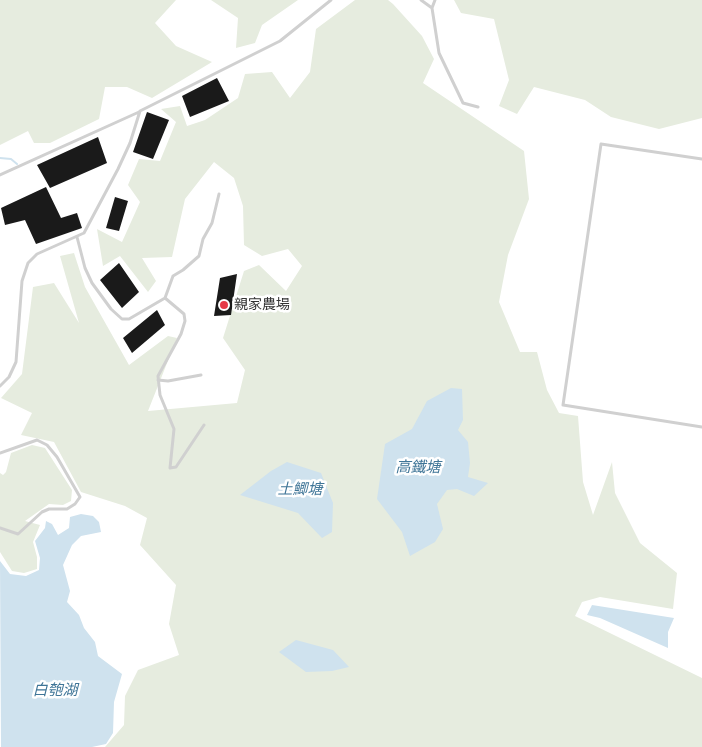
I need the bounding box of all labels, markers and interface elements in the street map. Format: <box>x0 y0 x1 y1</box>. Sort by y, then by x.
place label: 親家農場 <box>234 297 290 313</box>
marker: 親家農場 <box>218 299 230 311</box>
water label: 高鐵塘 <box>396 459 440 477</box>
water label: 土鯽塘 <box>278 481 322 499</box>
water label: 白匏湖 <box>33 682 77 700</box>

